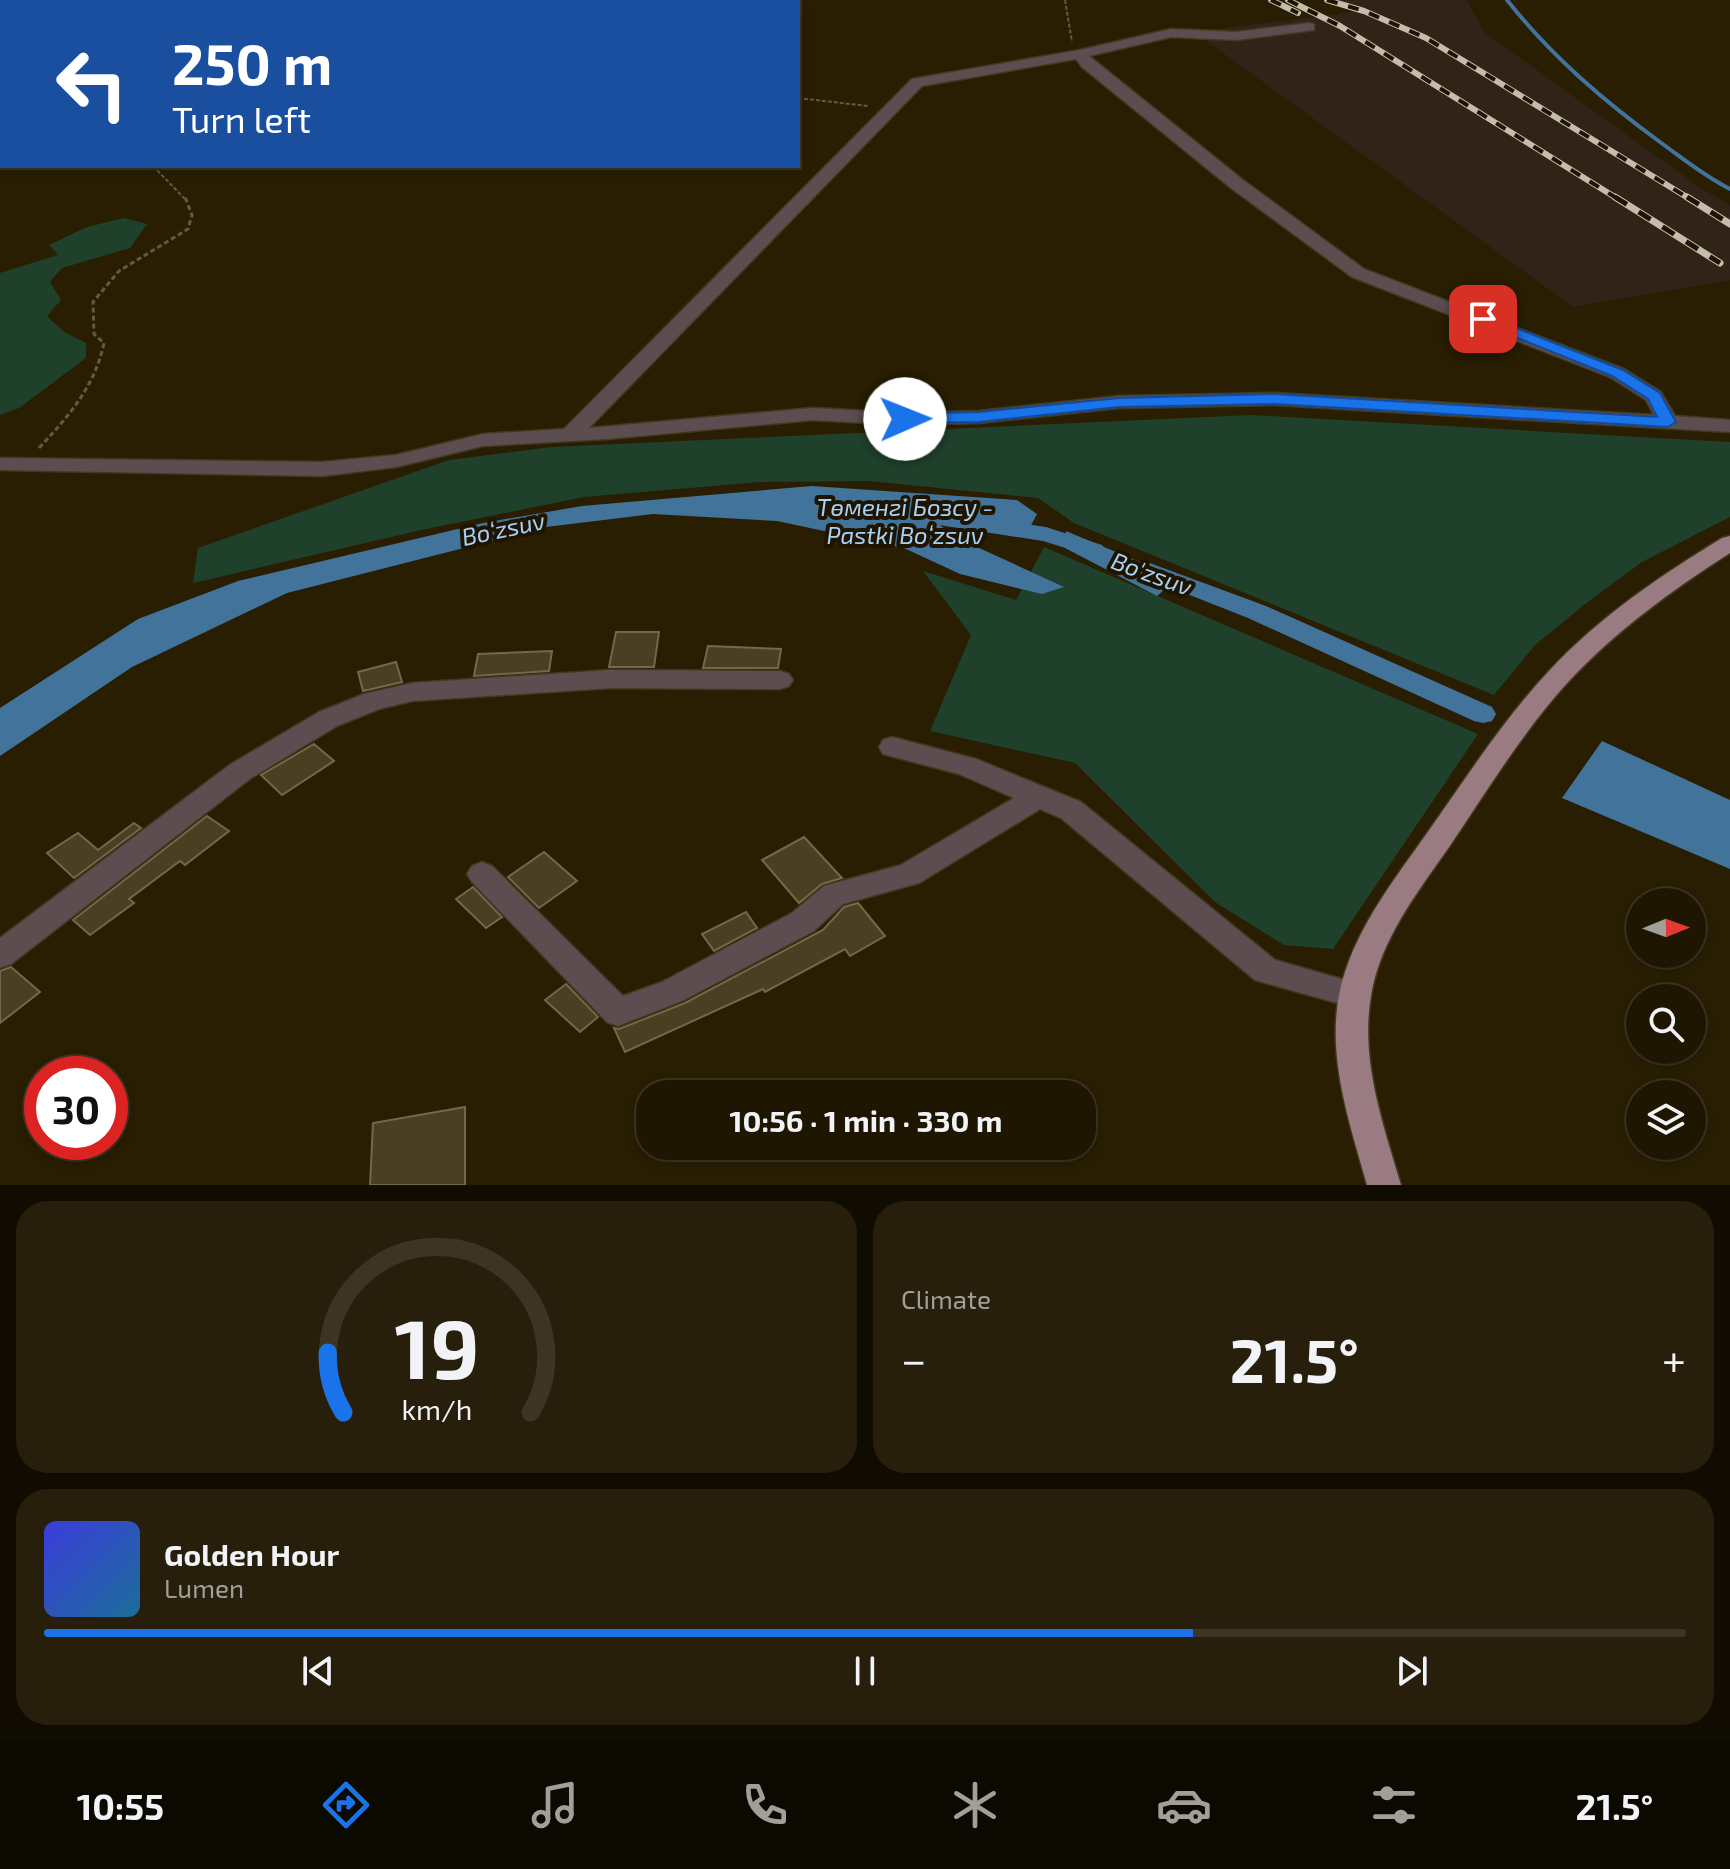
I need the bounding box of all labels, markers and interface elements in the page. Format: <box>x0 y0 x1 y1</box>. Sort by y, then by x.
text: 250 m <box>172 29 332 96</box>
icon: left <box>40 32 144 136</box>
text: Turn left <box>172 97 311 140</box>
pin <box>1449 285 1517 353</box>
icon: arrive <box>1461 297 1505 341</box>
position arrow <box>863 377 947 461</box>
water label: Төменгі Бозсу - Pastki Boʻzsuv <box>817 492 993 549</box>
water label: Boʻzsuv <box>459 505 548 551</box>
water label: Bo'zsuv <box>1108 545 1196 601</box>
north arrow <box>1626 888 1706 968</box>
map controls <box>1626 888 1706 1160</box>
button: search <box>1626 984 1706 1064</box>
speed limit sign: 30 <box>24 1056 128 1160</box>
button: layers <box>1626 1080 1706 1160</box>
text: 10:56 · 1 min · 330 m <box>730 1102 1002 1138</box>
text: Climate <box>901 1283 991 1314</box>
text: 19 <box>394 1296 479 1396</box>
text: 21.5° <box>1230 1323 1359 1395</box>
text: − <box>901 1332 927 1385</box>
text: + <box>1662 1332 1686 1385</box>
text: km/h <box>401 1391 472 1426</box>
text: Golden Hour <box>164 1536 339 1572</box>
text: Lumen <box>164 1572 244 1603</box>
icon: previous <box>296 1649 340 1693</box>
icon: pause <box>843 1649 887 1693</box>
icon: next <box>1390 1649 1434 1693</box>
icon: directions <box>318 1777 374 1833</box>
icon: music <box>527 1777 583 1833</box>
icon: phone <box>737 1777 793 1833</box>
icon: climate <box>947 1777 1003 1833</box>
icon: car <box>1156 1777 1212 1833</box>
icon: filters <box>1366 1777 1422 1833</box>
text: 10:55 <box>77 1784 164 1827</box>
text: 21.5° <box>1576 1784 1653 1827</box>

